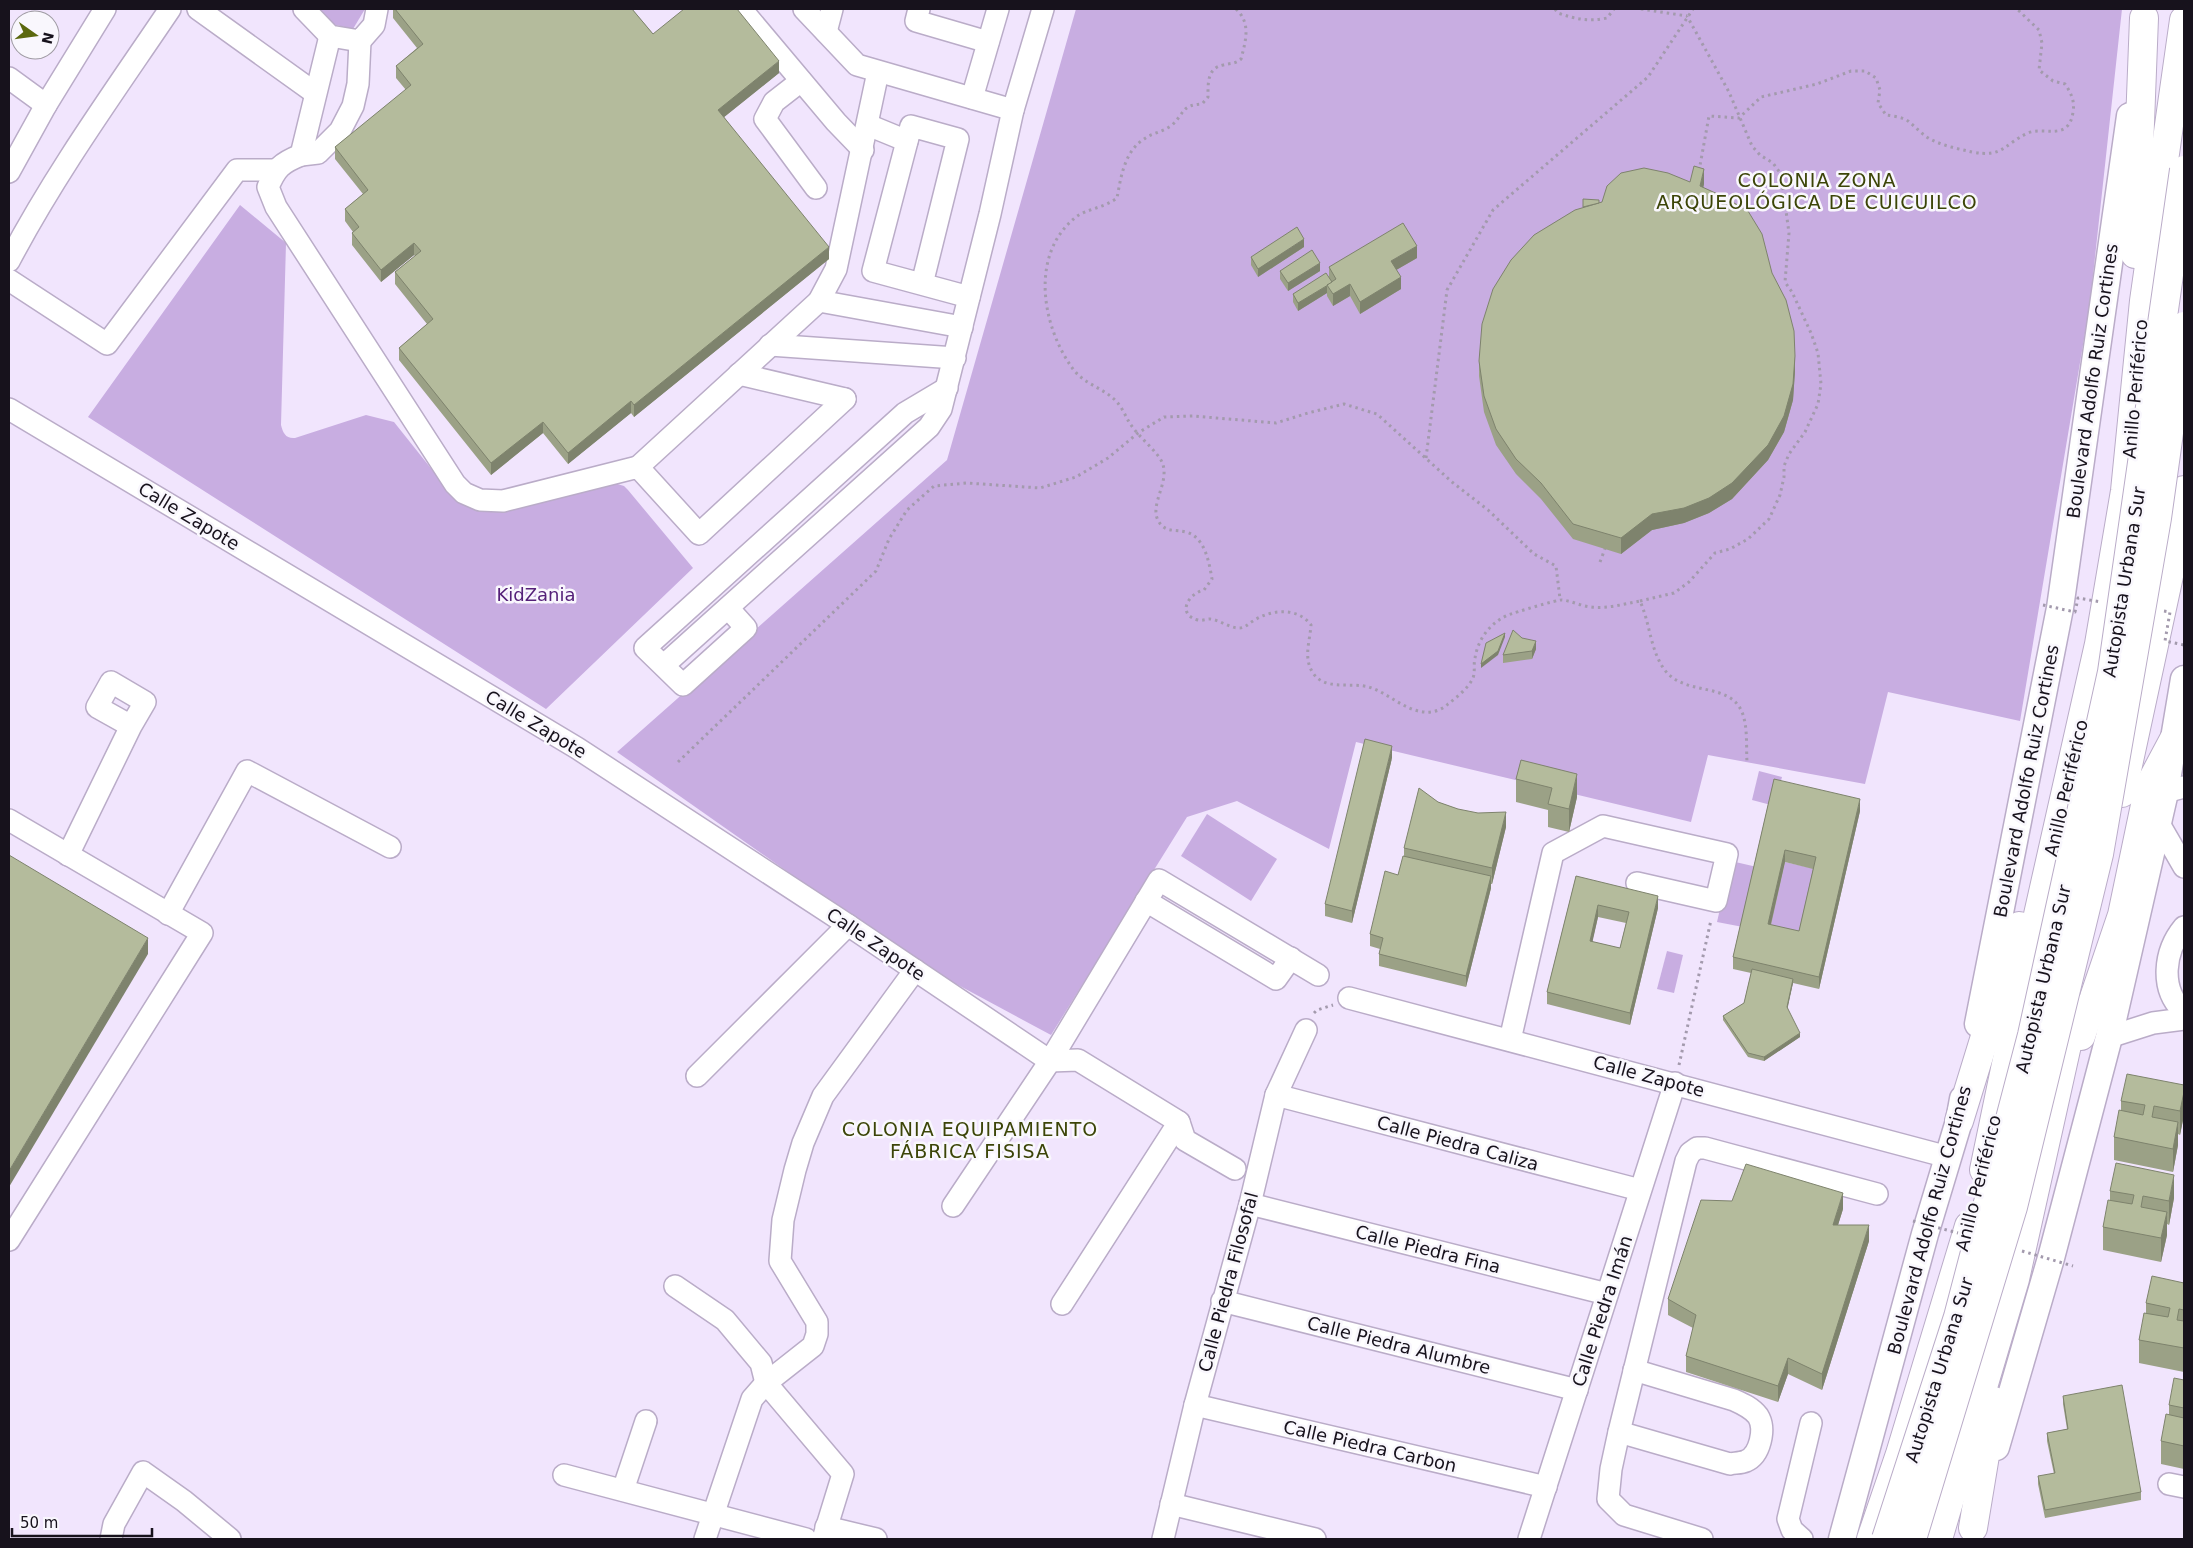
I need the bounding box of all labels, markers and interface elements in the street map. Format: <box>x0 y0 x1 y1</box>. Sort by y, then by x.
north arrow <box>10 10 60 60</box>
text: N <box>38 31 57 46</box>
district label: COLONIA ZONA ARQUEOLÓGICA DE CUICUILCO <box>1656 169 1978 213</box>
street label: Boulevard Adolfo Ruiz Cortines <box>2062 242 2122 520</box>
street label: Anillo Periférico <box>2118 318 2152 460</box>
street label: Calle Zapote <box>135 478 243 554</box>
street label: Autopista Urbana Sur <box>2099 485 2150 679</box>
park label: KidZania <box>496 584 576 605</box>
street label: Boulevard Adolfo Ruiz Cortines <box>1989 643 2063 919</box>
street label: Calle Zapote <box>482 686 590 762</box>
street label: Anillo Periférico <box>2040 717 2092 859</box>
street label: Autopista Urbana Sur <box>2011 882 2075 1075</box>
street label: Calle Zapote <box>823 903 929 985</box>
street label: Calle Zapote <box>1591 1051 1707 1101</box>
street label: Boulevard Adolfo Ruiz Cortines <box>1883 1083 1975 1357</box>
street label: Calle Piedra Caliza <box>1375 1111 1541 1175</box>
street label: Anillo Periférico <box>1951 1113 2005 1253</box>
district label: COLONIA EQUIPAMIENTO FÁBRICA FISISA <box>842 1118 1098 1162</box>
street label: Calle Piedra Filosofal <box>1194 1190 1262 1374</box>
street label: Calle Piedra Fina <box>1353 1221 1503 1277</box>
street label: Calle Piedra Imán <box>1568 1233 1636 1389</box>
street label: Autopista Urbana Sur <box>1901 1274 1977 1465</box>
street label: Calle Piedra Alumbre <box>1305 1312 1493 1378</box>
street label: Calle Piedra Carbon <box>1281 1416 1459 1476</box>
scale bar <box>12 1506 152 1538</box>
text: 50 m <box>20 1514 58 1532</box>

